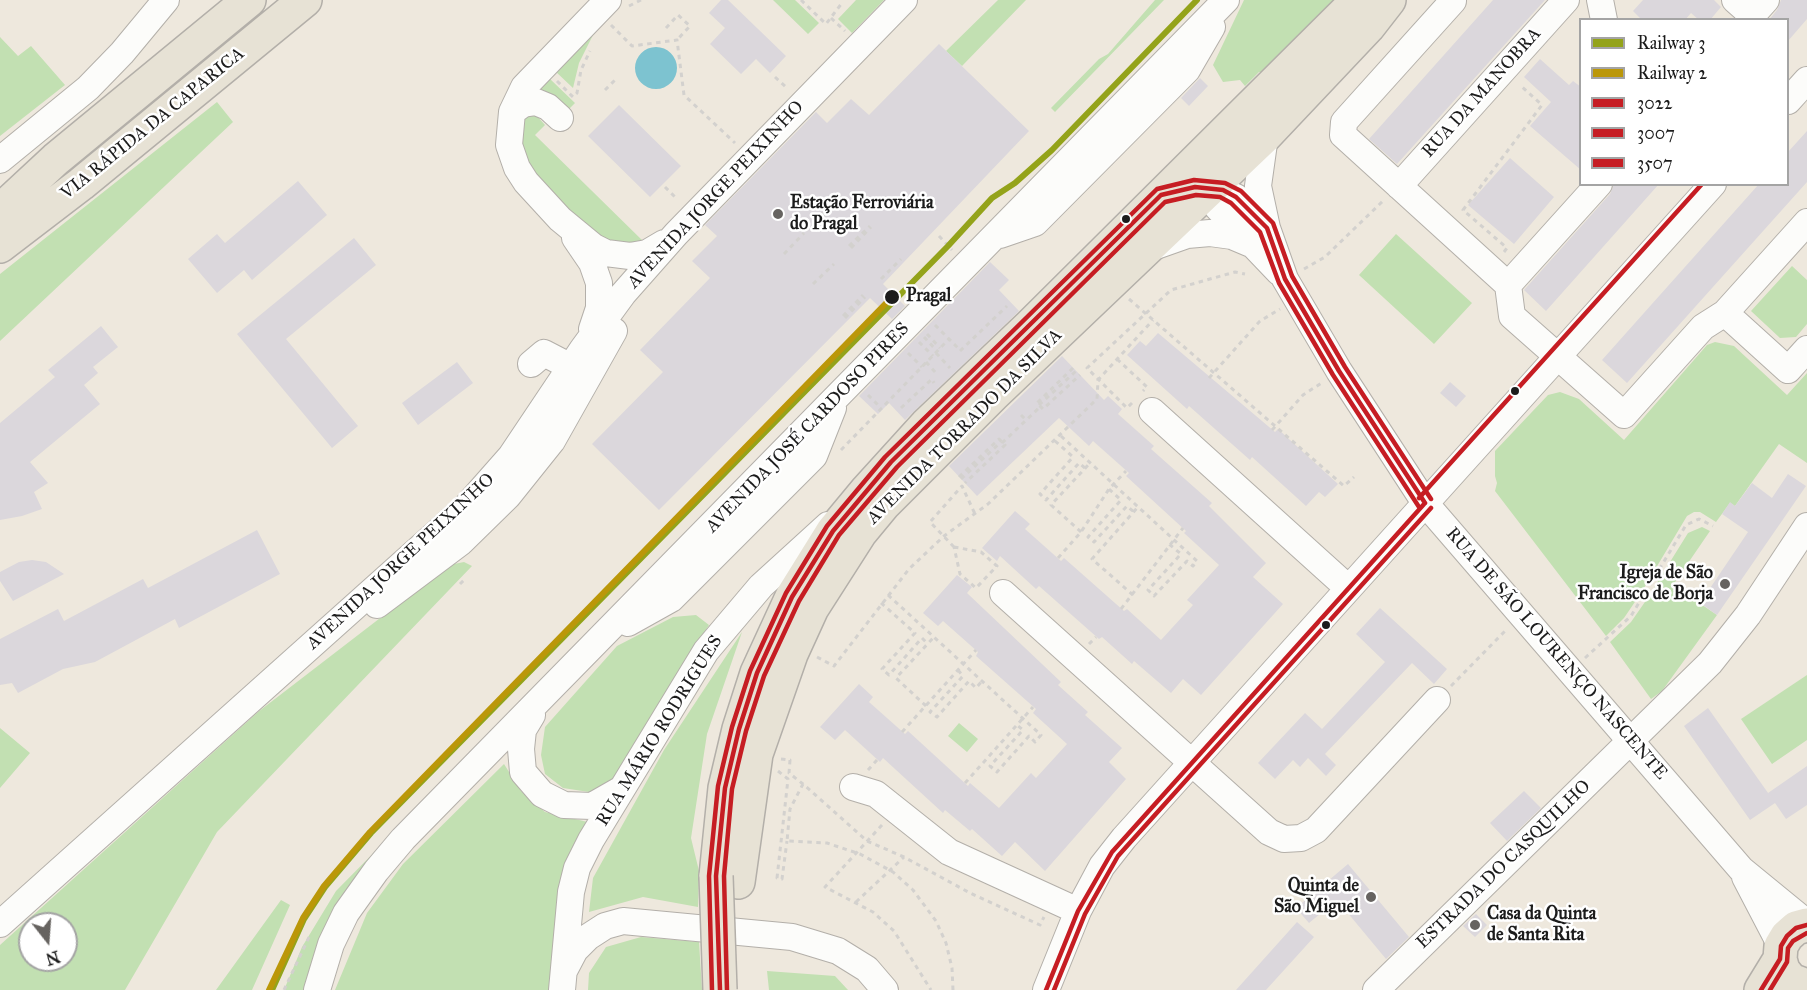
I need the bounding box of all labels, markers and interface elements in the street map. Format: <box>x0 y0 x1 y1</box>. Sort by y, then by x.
legend <box>1579 18 1789 186</box>
street label: RUA DA MANOBRA <box>1418 24 1546 162</box>
text: Railway 3 <box>1637 32 1706 54</box>
street label: VIA RÁPIDA DA CAPARICA <box>57 43 249 205</box>
text: Railway 2 <box>1637 62 1707 84</box>
text: 3022 <box>1637 92 1672 114</box>
street label: AVENIDA JORGE PEIXINHO <box>623 97 809 293</box>
text: 3007 <box>1637 122 1675 144</box>
text: 3507 <box>1637 152 1673 174</box>
place label: Estação Ferroviária do Pragal <box>790 193 934 236</box>
marker: Estação Ferroviária do Pragal <box>771 207 785 221</box>
unlabelled marker <box>1120 213 1132 225</box>
place label: Pragal <box>906 286 951 308</box>
marker: Pragal <box>883 288 901 306</box>
street label: AVENIDA JOSÉ CARDOSO PIRES <box>702 318 914 538</box>
street label: AVENIDA TORRADO DA SILVA <box>863 325 1067 529</box>
unlabelled marker <box>1509 385 1521 397</box>
street label: AVENIDA JORGE PEIXINHO <box>303 469 499 655</box>
street label: RUA DE SÃO LOURENÇO NASCENTE <box>1441 524 1671 784</box>
place label: Igreja de São Francisco de Borja <box>1578 563 1713 606</box>
marker: Igreja de São Francisco de Borja <box>1718 577 1732 591</box>
unlabelled marker <box>1320 619 1332 631</box>
street label: RUA MÁRIO RODRIGUES <box>592 632 728 830</box>
street label: ESTRADA DO CASQUILHO <box>1412 776 1596 954</box>
place label: Quinta de São Miguel <box>1274 876 1359 918</box>
marker: Quinta de São Miguel <box>1364 890 1378 904</box>
place label: Casa da Quinta de Santa Rita <box>1487 904 1596 946</box>
north arrow <box>18 912 78 972</box>
marker: Casa da Quinta de Santa Rita <box>1468 918 1482 932</box>
text: N <box>44 947 62 969</box>

